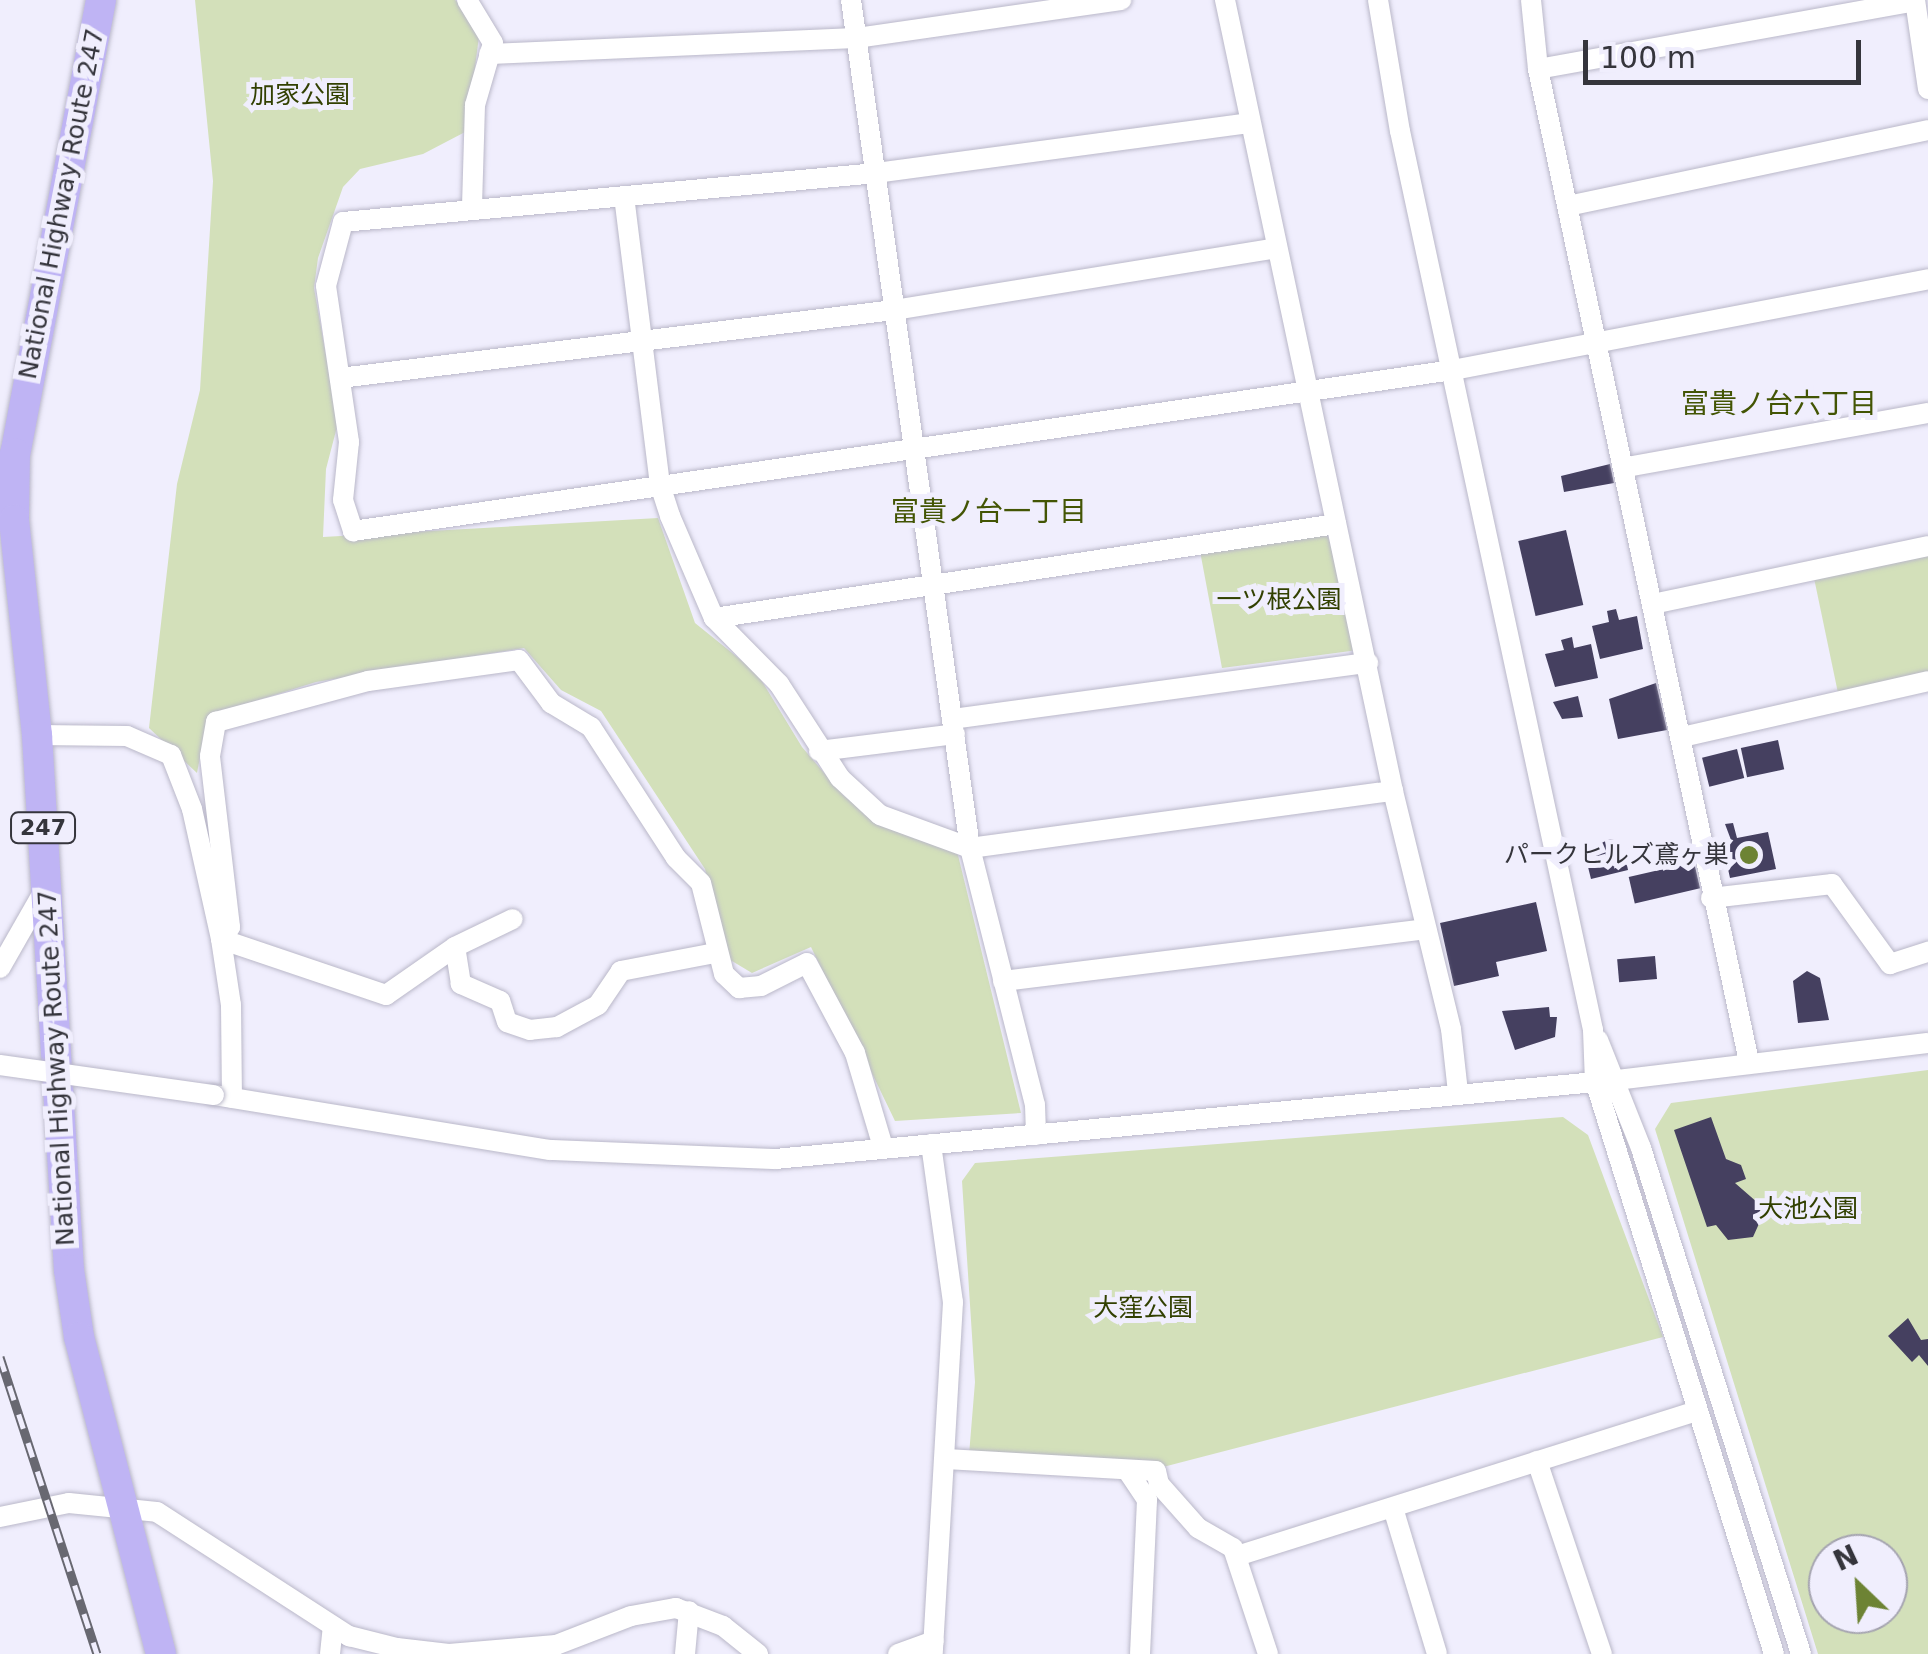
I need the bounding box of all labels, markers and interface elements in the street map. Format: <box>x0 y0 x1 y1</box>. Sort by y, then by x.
scale bar <box>1588 20 1866 82</box>
street label: National Highway Route 247 <box>13 26 111 382</box>
text: 100 m <box>1600 40 1696 75</box>
park label: 加家公園 <box>250 80 350 110</box>
district label: 富貴ノ台六丁目 <box>1681 387 1877 421</box>
district label: 富貴ノ台一丁目 <box>891 495 1087 529</box>
park label: 一ツ根公園 <box>1217 585 1341 615</box>
road number: 247 <box>8 811 78 845</box>
place label: パークヒルズ鳶ヶ巣 <box>1504 840 1729 870</box>
marker: パークヒルズ鳶ヶ巣 <box>1738 844 1760 866</box>
street label: National Highway Route 247 <box>33 889 81 1247</box>
park label: 大池公園 <box>1758 1194 1858 1224</box>
park label: 大窪公園 <box>1093 1293 1193 1323</box>
north arrow <box>1808 1534 1908 1634</box>
text: N <box>1828 1538 1864 1578</box>

